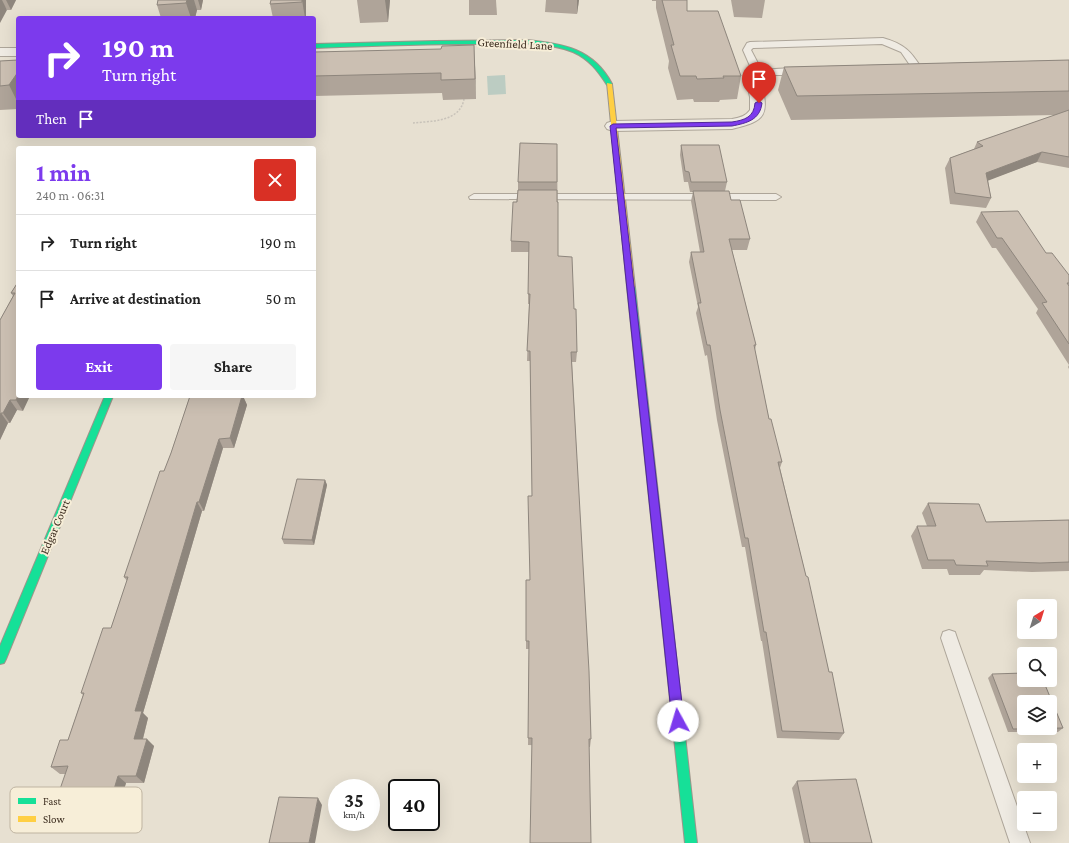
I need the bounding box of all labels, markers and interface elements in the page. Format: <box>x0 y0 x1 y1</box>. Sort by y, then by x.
icon: right <box>36 32 88 84</box>
text: 190 m <box>102 32 174 63</box>
street label: Greenfield Lane <box>477 35 553 53</box>
pin <box>742 62 776 103</box>
text: Turn right <box>102 65 176 85</box>
icon: arrive <box>748 68 770 90</box>
icon: arrive <box>75 108 97 130</box>
text: Then <box>36 111 67 127</box>
text: 1 min <box>36 159 91 186</box>
button: close <box>254 159 296 201</box>
text: 240 m · 06:31 <box>36 188 104 203</box>
icon: right <box>36 232 58 254</box>
text: Turn right <box>70 235 137 251</box>
text: 190 m <box>260 235 296 251</box>
icon: arrive <box>36 288 58 310</box>
text: Arrive at destination <box>70 291 201 307</box>
text: 50 m <box>266 291 296 307</box>
button: Exit <box>36 344 162 390</box>
button: Share <box>170 344 296 390</box>
street label: Edgar Court <box>37 497 73 557</box>
north arrow <box>1017 599 1057 639</box>
map controls <box>1017 599 1057 831</box>
button: search <box>1017 647 1057 687</box>
button: layers <box>1017 695 1057 735</box>
position arrow <box>657 700 699 742</box>
button: + <box>1017 743 1057 783</box>
speed limit sign: 40 <box>388 779 440 831</box>
legend <box>10 787 142 833</box>
text: 35 <box>344 789 364 811</box>
button: − <box>1017 791 1057 831</box>
text: Fast <box>43 795 62 807</box>
text: km/h <box>343 809 365 820</box>
text: Slow <box>43 813 65 825</box>

